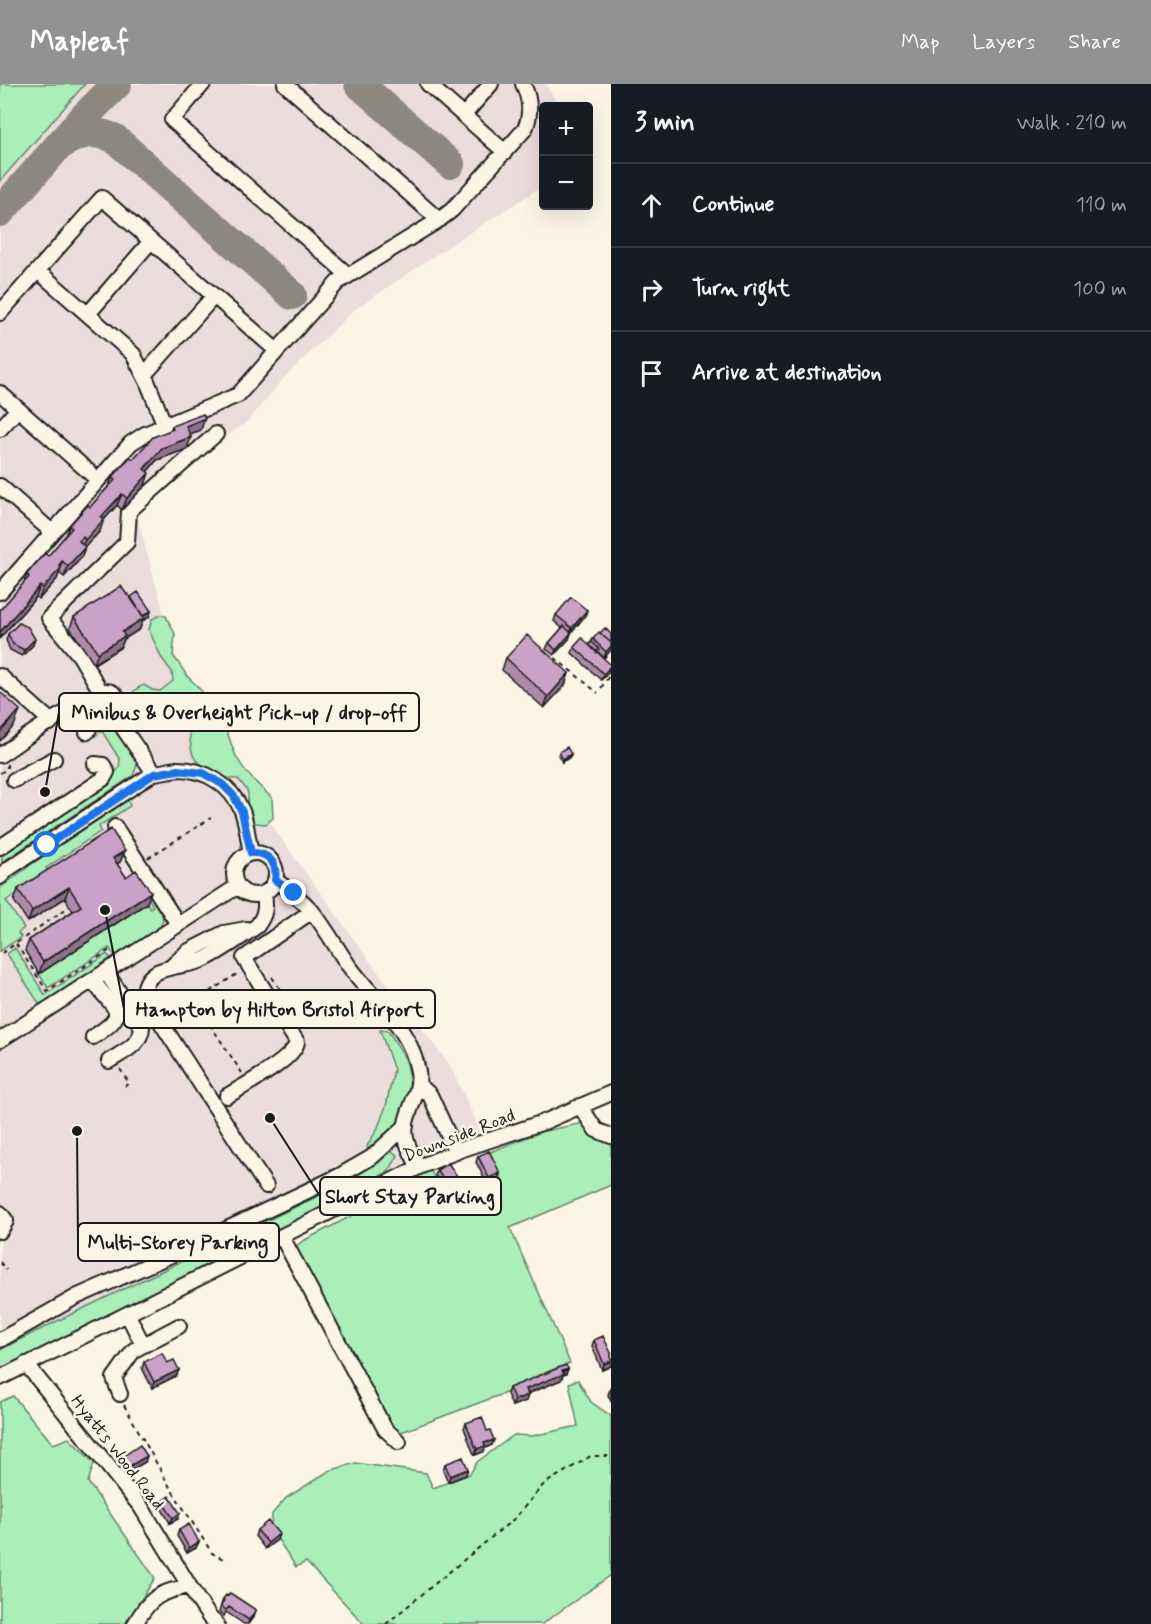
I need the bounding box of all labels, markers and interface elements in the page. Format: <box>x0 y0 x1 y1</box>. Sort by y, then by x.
text: Mapleaf <box>30 24 129 61</box>
text: Map <box>901 28 939 56</box>
text: Layers <box>972 28 1035 56</box>
text: Share <box>1068 28 1121 56</box>
map controls <box>539 102 593 210</box>
button: + <box>539 102 593 156</box>
text: 3 min <box>635 106 695 140</box>
text: Walk · 210 m <box>1017 110 1127 137</box>
button: − <box>539 156 593 210</box>
icon: ahead <box>635 189 668 222</box>
text: Continue <box>692 191 774 219</box>
text: 110 m <box>1076 192 1127 219</box>
icon: right <box>635 273 668 306</box>
text: Turn right <box>692 275 790 303</box>
text: 100 m <box>1073 276 1127 303</box>
icon: arrive <box>635 357 668 390</box>
text: Arrive at destination <box>692 359 882 387</box>
callout: Minibus & Overheight Pick-up / drop-off <box>59 693 419 731</box>
text: Minibus & Overheight Pick-up / drop-off <box>71 700 407 727</box>
route start <box>33 831 59 857</box>
route end <box>280 879 306 905</box>
callout: Hampton by Hilton Bristol Airport <box>124 990 435 1028</box>
text: Hampton by Hilton Bristol Airport <box>136 997 426 1024</box>
street label: Downside Road <box>400 1104 519 1168</box>
callout: Short Stay Parking <box>320 1177 501 1215</box>
text: Short Stay Parking <box>325 1184 495 1211</box>
callout: Multi-Storey Parking <box>78 1223 279 1261</box>
text: Multi-Storey Parking <box>88 1230 268 1259</box>
street label: Hyatts Wood Road <box>65 1390 170 1515</box>

